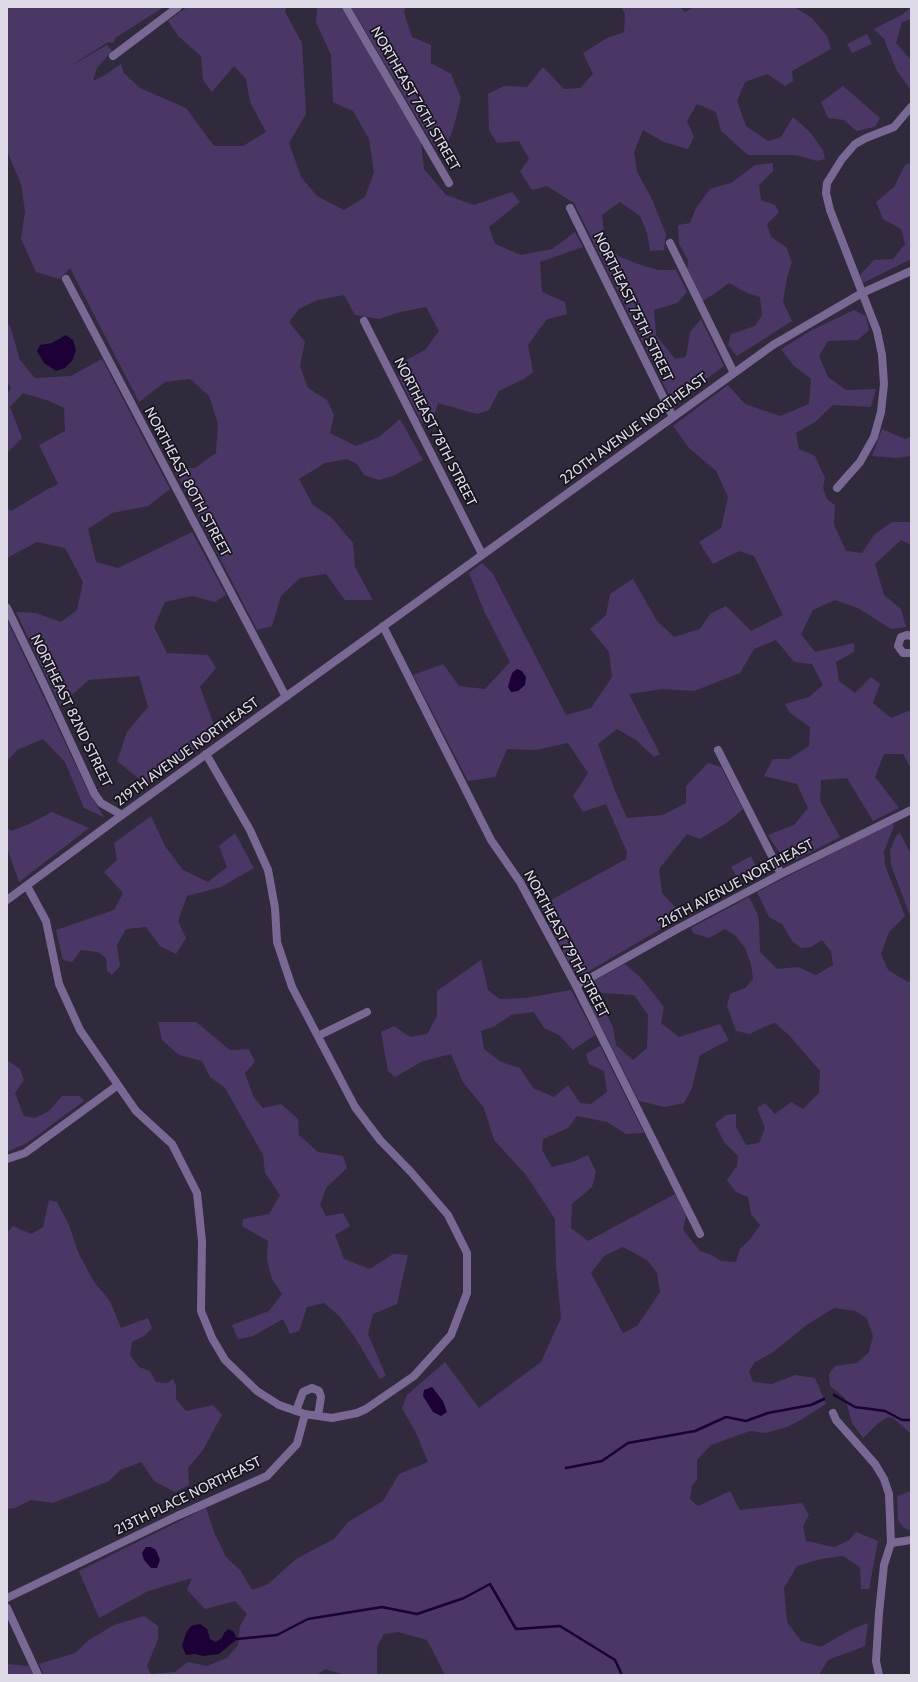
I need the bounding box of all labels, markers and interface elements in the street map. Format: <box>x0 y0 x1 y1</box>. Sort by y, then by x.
street label: NORTHEAST 76TH STREET <box>367 24 463 174</box>
street label: NORTHEAST 75TH STREET <box>590 230 676 384</box>
street label: NORTHEAST 78TH STREET <box>390 355 480 509</box>
street label: 220TH AVENUE NORTHEAST <box>557 370 711 488</box>
street label: NORTHEAST 80TH STREET <box>140 404 234 560</box>
street label: NORTHEAST 82ND STREET <box>27 632 115 790</box>
street label: 219TH AVENUE NORTHEAST <box>112 694 262 810</box>
street label: 216TH AVENUE NORTHEAST <box>656 836 816 932</box>
street label: NORTHEAST 79TH STREET <box>520 868 612 1020</box>
street label: 213TH PLACE NORTHEAST <box>112 1453 264 1539</box>

